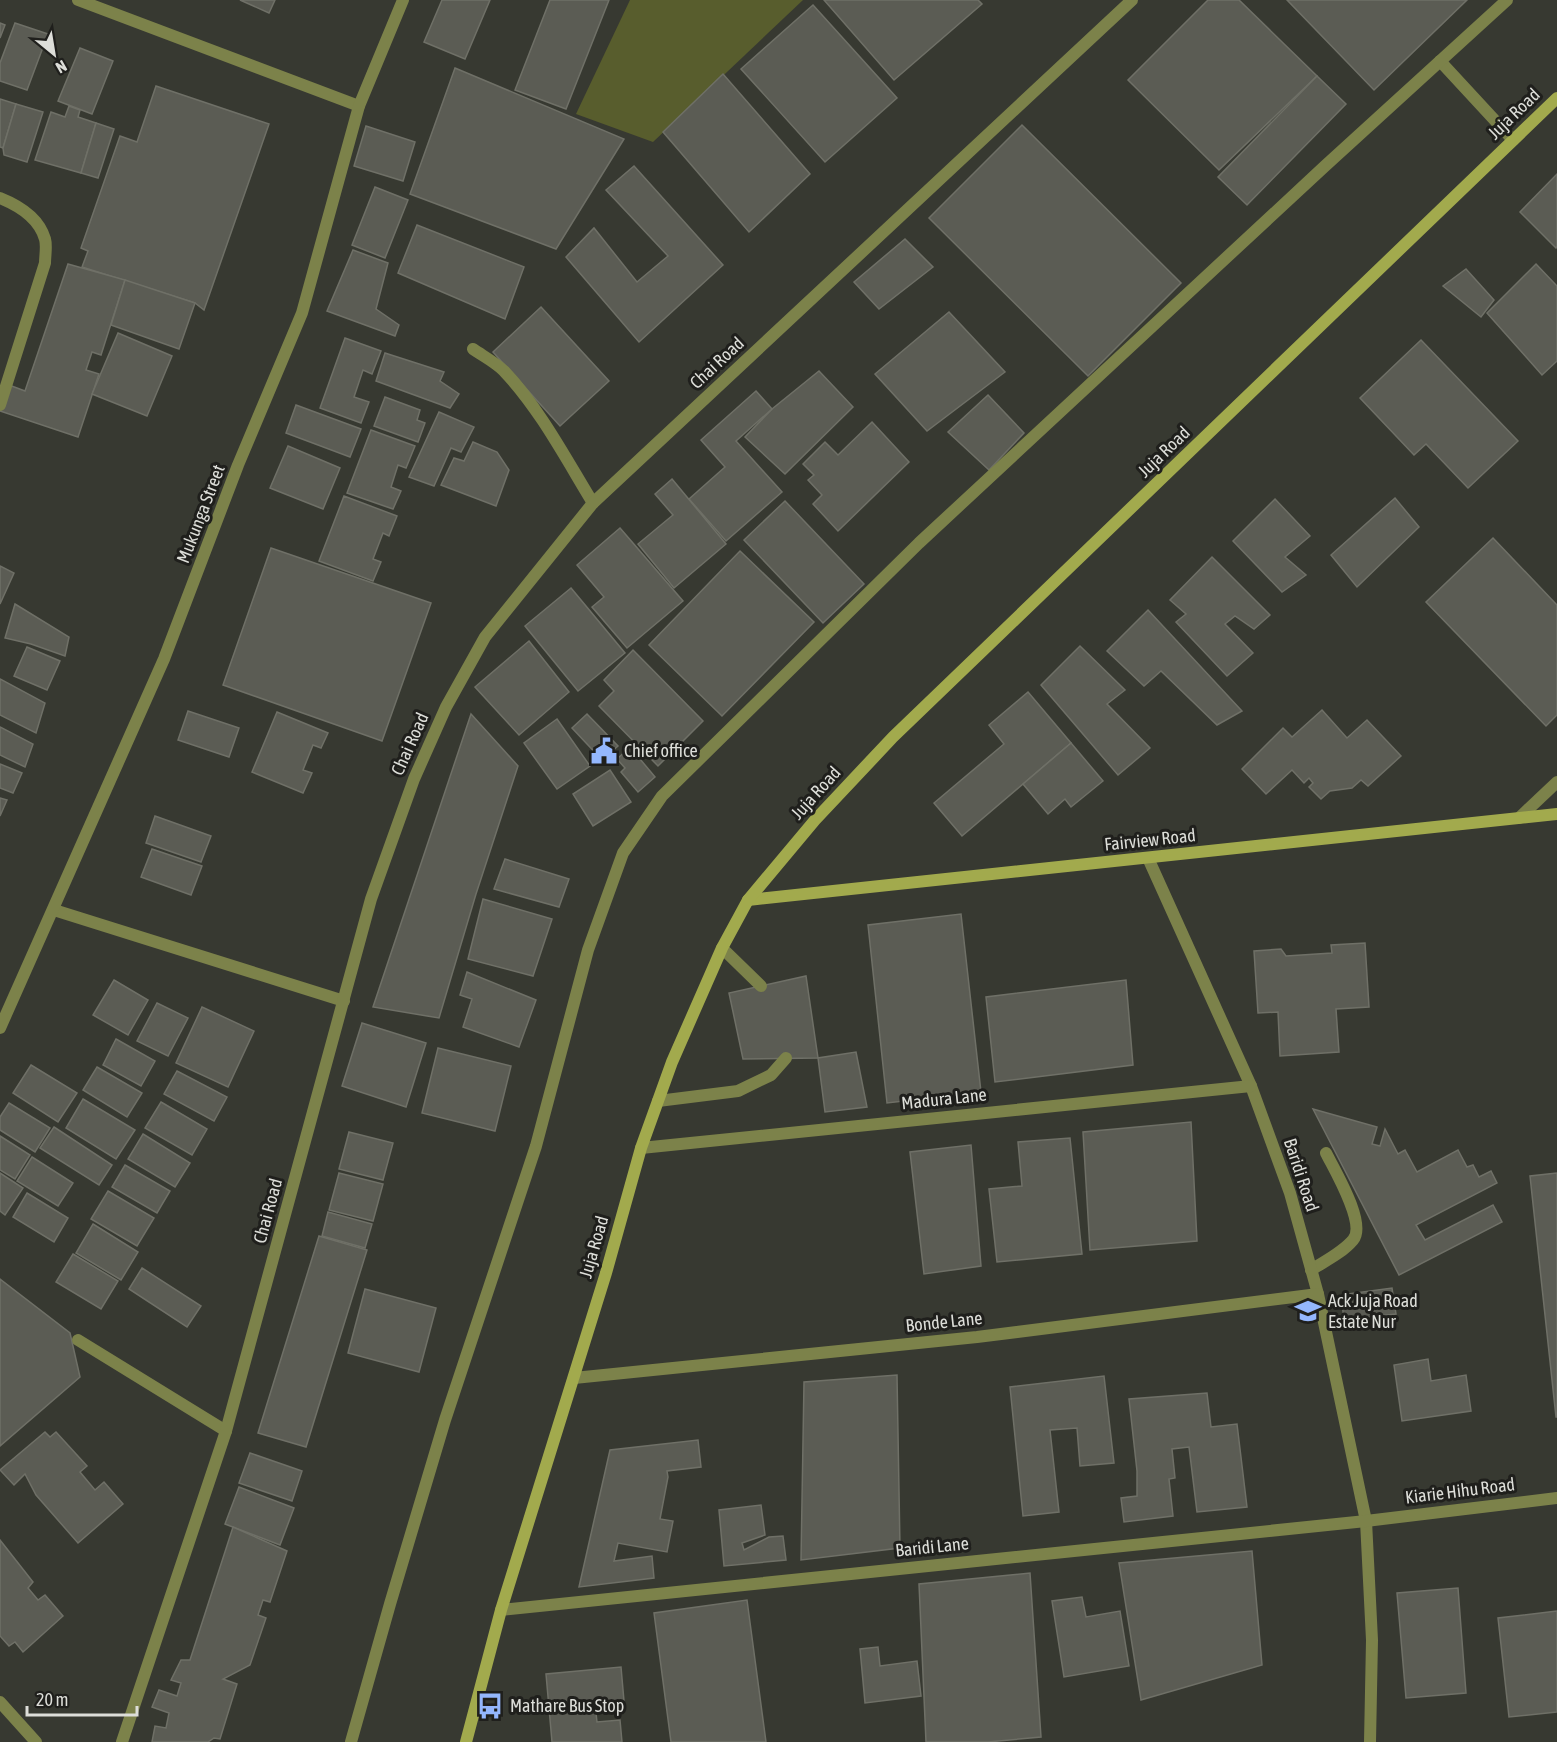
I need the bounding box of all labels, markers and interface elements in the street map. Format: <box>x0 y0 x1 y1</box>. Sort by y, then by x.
north arrow <box>24 24 84 84</box>
text: N <box>53 57 70 77</box>
street label: Juja Road <box>1483 84 1544 143</box>
street label: Chai Road <box>685 332 748 393</box>
street label: Juja Road <box>1133 422 1194 481</box>
street label: Mukunga Street <box>172 462 229 566</box>
street label: Chai Road <box>386 709 433 778</box>
public building icon: Chief office <box>589 736 619 766</box>
place label: Chief office <box>624 740 698 761</box>
street label: Juja Road <box>786 762 845 823</box>
street label: Fairview Road <box>1103 824 1197 855</box>
street label: Madura Lane <box>900 1084 988 1113</box>
street label: Baridi Road <box>1280 1136 1323 1214</box>
street label: Chai Road <box>249 1176 286 1246</box>
street label: Juja Road <box>575 1213 612 1280</box>
place label: Ack Juja Road Estate Nur <box>1328 1290 1418 1332</box>
school or university icon: Ack Juja Road Estate Nur <box>1293 1296 1323 1326</box>
street label: Bonde Lane <box>904 1307 983 1336</box>
street label: Kiarie Hihu Road <box>1404 1473 1516 1508</box>
street label: Baridi Lane <box>894 1532 970 1561</box>
scale bar <box>27 1679 136 1717</box>
text: 20 m <box>36 1689 68 1710</box>
bus stop icon: Mathare Bus Stop <box>475 1691 505 1721</box>
place label: Mathare Bus Stop <box>510 1695 624 1716</box>

